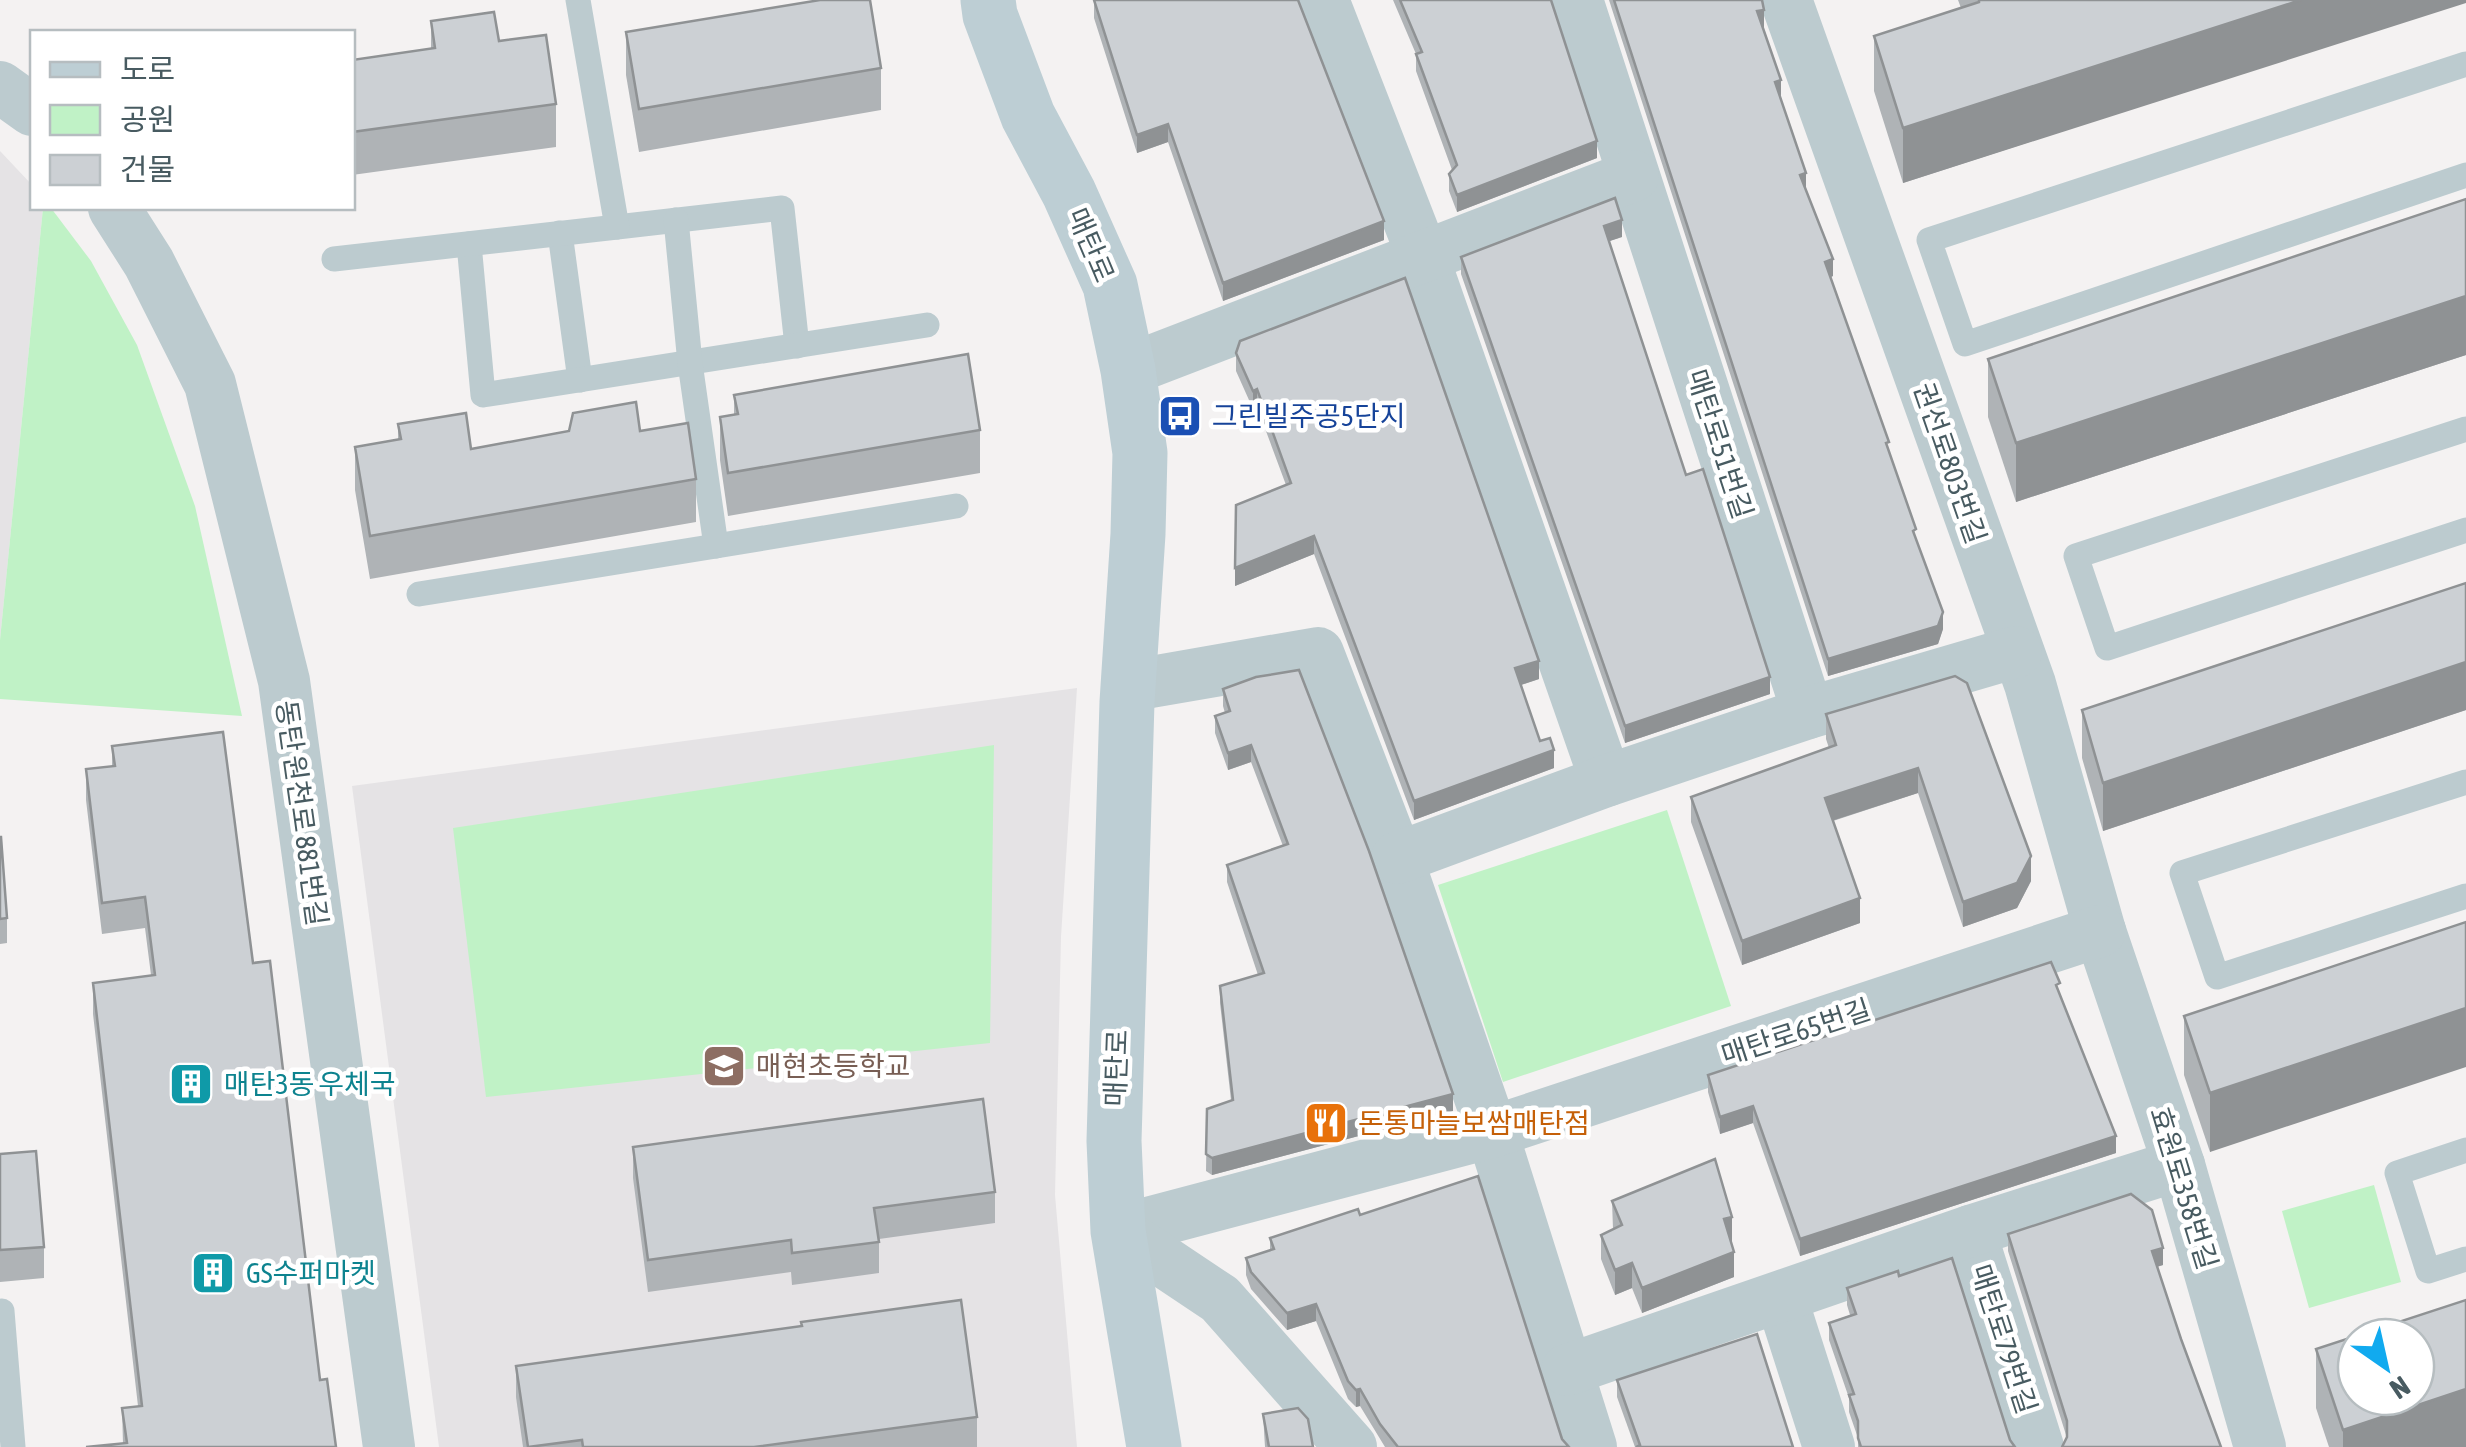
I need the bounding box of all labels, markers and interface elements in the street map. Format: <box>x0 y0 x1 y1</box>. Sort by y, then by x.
legend <box>30 30 355 210</box>
text: 도로 <box>120 52 175 86</box>
text: 공원 <box>120 102 175 136</box>
text: 건물 <box>120 152 175 186</box>
street label: 매탄로 <box>1061 203 1121 287</box>
street label: 매탄로51번길 <box>1681 365 1759 523</box>
street label: 권선로803번길 <box>1907 378 1993 548</box>
bus stop icon: 그린빌주공5단지 <box>1157 393 1203 439</box>
place label: 그린빌주공5단지 <box>1212 400 1405 432</box>
street label: 동탄 원천로 881번길 <box>270 698 334 928</box>
street label: 매탄로65번길 <box>1717 993 1875 1071</box>
street label: 매탄로 <box>1099 1029 1133 1107</box>
school or university icon: 매현초등학교 <box>701 1043 747 1089</box>
place label: 매현초등학교 <box>756 1050 911 1082</box>
building icon: 매탄3동 우체국 <box>168 1061 214 1107</box>
place label: 매탄3동 우체국 <box>224 1068 396 1100</box>
restaurant icon: 돈통마늘보쌈매탄점 <box>1303 1100 1349 1146</box>
street label: 효원로358번길 <box>2144 1103 2224 1273</box>
place label: 돈통마늘보쌈매탄점 <box>1358 1107 1590 1139</box>
building icon: GS수퍼마켓 <box>190 1250 236 1296</box>
place label: GS수퍼마켓 <box>246 1257 376 1289</box>
street label: 매탄로79번길 <box>1965 1260 2043 1418</box>
north arrow <box>2336 1317 2436 1417</box>
text: N <box>2384 1370 2416 1406</box>

